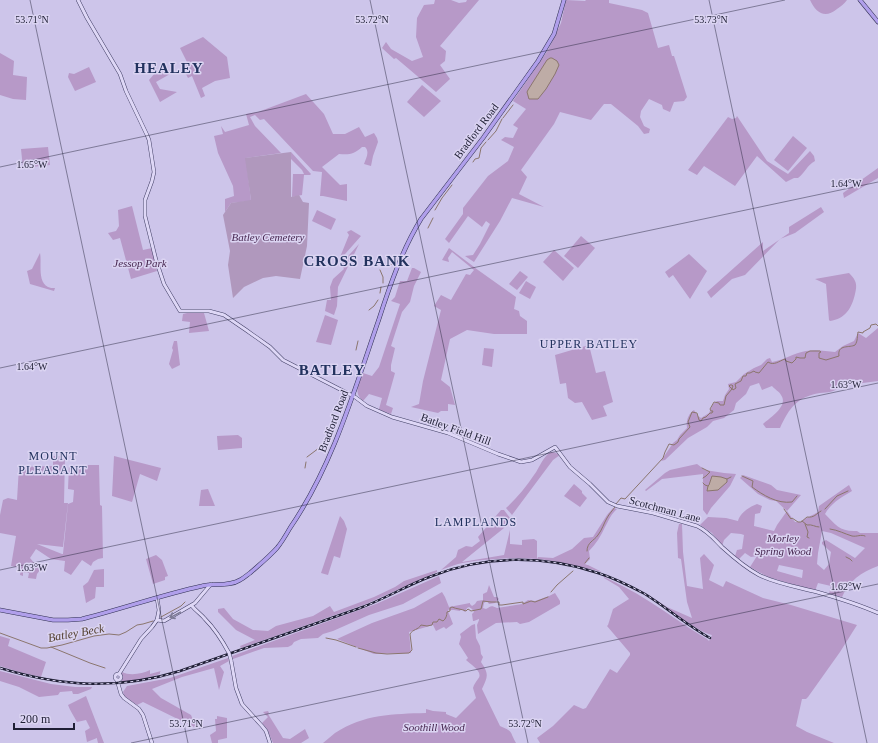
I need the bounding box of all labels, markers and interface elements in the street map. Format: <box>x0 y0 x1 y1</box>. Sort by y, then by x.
text: 53.71°N <box>15 14 49 25</box>
text: 53.72°N <box>355 14 389 25</box>
text: 53.73°N <box>694 14 728 25</box>
district label: HEALEY <box>134 60 204 76</box>
street label: Bradford Road <box>451 101 501 161</box>
text: 1.65°W <box>17 159 48 170</box>
text: 1.64°W <box>831 178 862 189</box>
park label: Batley Cemetery <box>232 231 305 243</box>
district label: CROSS BANK <box>303 253 411 269</box>
park label: Jessop Park <box>113 257 168 269</box>
district label: UPPER BATLEY <box>540 337 638 351</box>
text: 1.64°W <box>17 361 48 372</box>
district label: BATLEY <box>299 362 365 378</box>
text: 1.63°W <box>831 379 862 390</box>
street label: Bradford Road <box>316 388 351 454</box>
street label: Batley Field Hill <box>419 411 493 447</box>
district label: MOUNT PLEASANT <box>18 449 88 477</box>
street label: Scotchman Lane <box>628 494 702 524</box>
district label: LAMPLANDS <box>435 515 517 529</box>
park label: Morley Spring Wood <box>755 532 812 557</box>
text: 1.63°W <box>17 562 48 573</box>
text: 1.62°W <box>831 581 862 592</box>
one-way arrow <box>169 612 181 619</box>
water label: Batley Beck <box>47 621 106 645</box>
scale bar <box>14 705 74 731</box>
text: 200 m <box>20 712 51 726</box>
text: 53.71°N <box>169 718 203 729</box>
text: 53.72°N <box>508 718 542 729</box>
park label: Soothill Wood <box>403 721 465 733</box>

